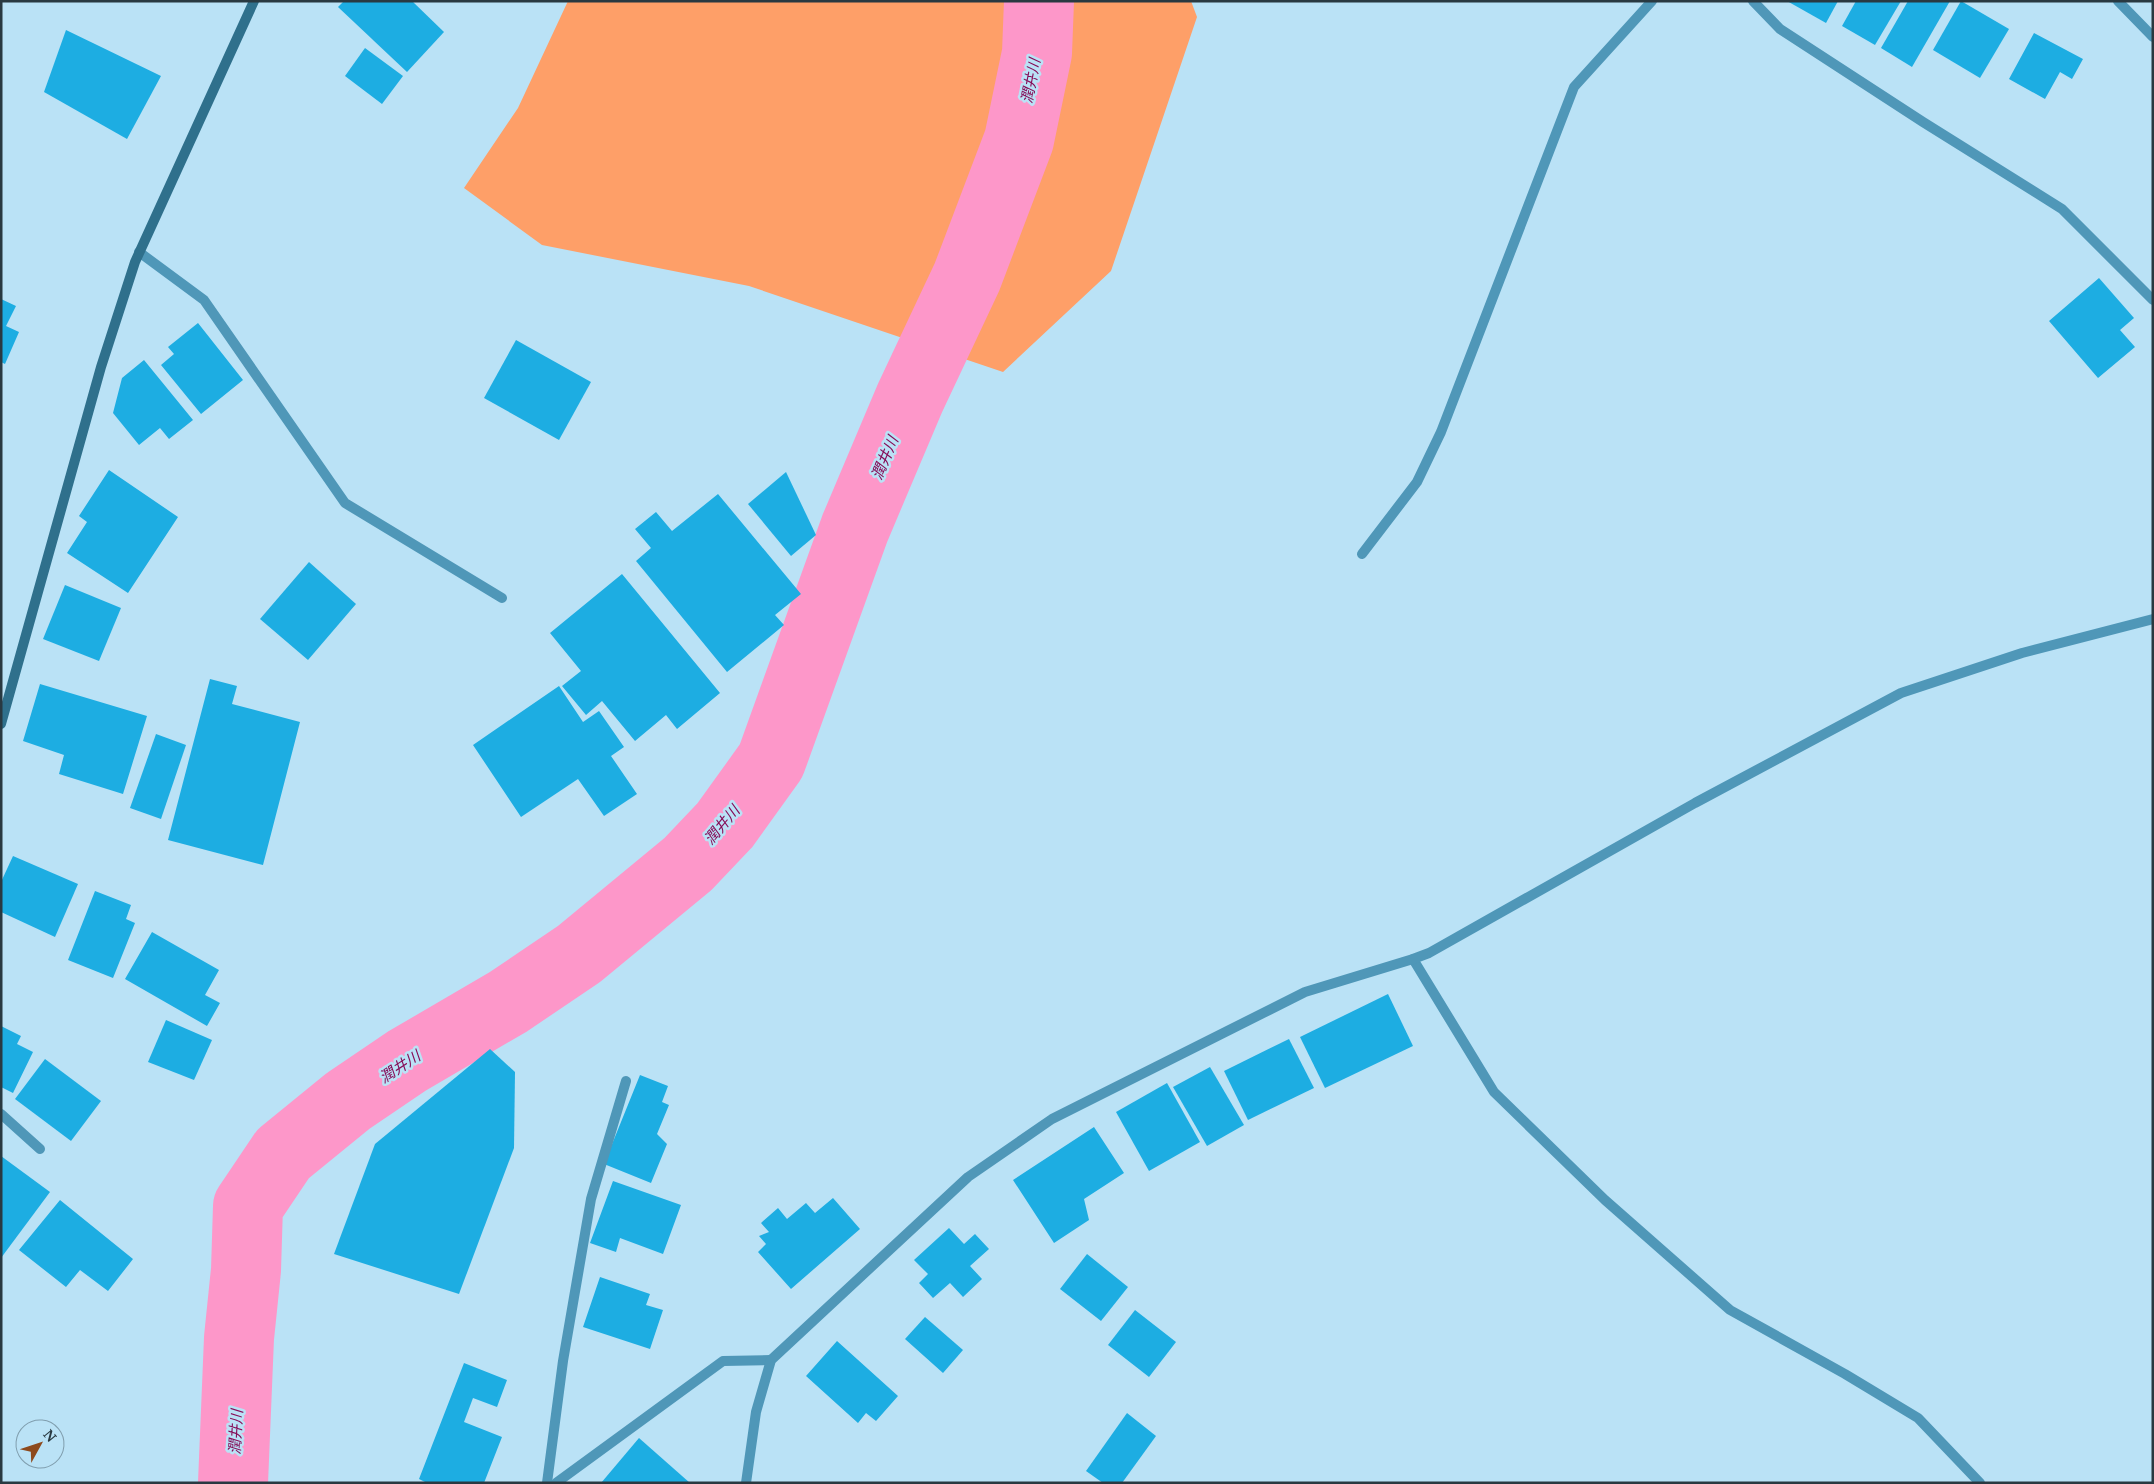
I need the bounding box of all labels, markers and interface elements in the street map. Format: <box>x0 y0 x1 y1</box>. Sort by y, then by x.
water label: 潤井川 <box>1016 55 1045 105</box>
water label: 潤井川 <box>866 431 903 482</box>
water label: 潤井川 <box>699 799 745 848</box>
water label: 潤井川 <box>375 1044 425 1087</box>
water label: 潤井川 <box>224 1407 246 1455</box>
north arrow <box>15 1419 65 1469</box>
text: N <box>40 1425 61 1446</box>

